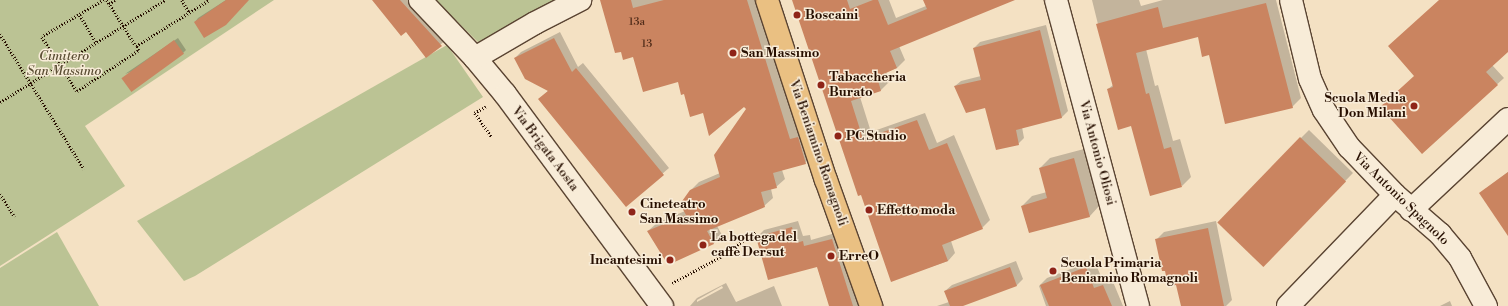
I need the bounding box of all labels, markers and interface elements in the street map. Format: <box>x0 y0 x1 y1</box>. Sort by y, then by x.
place label: Boscaini <box>805 7 858 23</box>
marker: Boscaini <box>792 10 802 20</box>
house number: 13a <box>629 15 645 29</box>
house number: 13 <box>642 37 652 51</box>
place label: San Massimo <box>741 45 819 61</box>
marker: San Massimo <box>728 48 738 58</box>
park label: Cimitero San Massimo <box>27 49 101 80</box>
place label: Tabaccheria Burato <box>829 70 906 101</box>
street label: Via Beniamino Romagnoli <box>786 78 850 228</box>
marker: Tabaccheria Burato <box>816 80 826 90</box>
place label: Scuola Media Don Milani <box>1324 91 1406 122</box>
street label: Via Antonio Oliosi <box>1075 99 1119 207</box>
marker: Scuola Media Don Milani <box>1409 101 1419 111</box>
street label: Via Brigata Aosta <box>508 104 582 194</box>
place label: PC Studio <box>846 128 907 144</box>
marker: PC Studio <box>833 131 843 141</box>
street label: Via Antonio Spagnolo <box>1350 149 1452 249</box>
place label: Cineteatro San Massimo <box>640 197 718 228</box>
place label: Effetto moda <box>877 202 955 218</box>
marker: Effetto moda <box>864 205 874 215</box>
marker: Cineteatro San Massimo <box>627 207 637 217</box>
place label: La bottega del caffè Dersut <box>711 230 797 261</box>
marker: La bottega del caffè Dersut <box>698 240 708 250</box>
place label: ErreO <box>839 248 879 264</box>
marker: ErreO <box>826 251 836 261</box>
place label: Incantesimi <box>590 252 662 268</box>
marker: Incantesimi <box>665 255 675 265</box>
place label: Scuola Primaria Beniamino Romagnoli <box>1061 256 1198 287</box>
marker: Scuola Primaria Beniamino Romagnoli <box>1048 266 1058 276</box>

